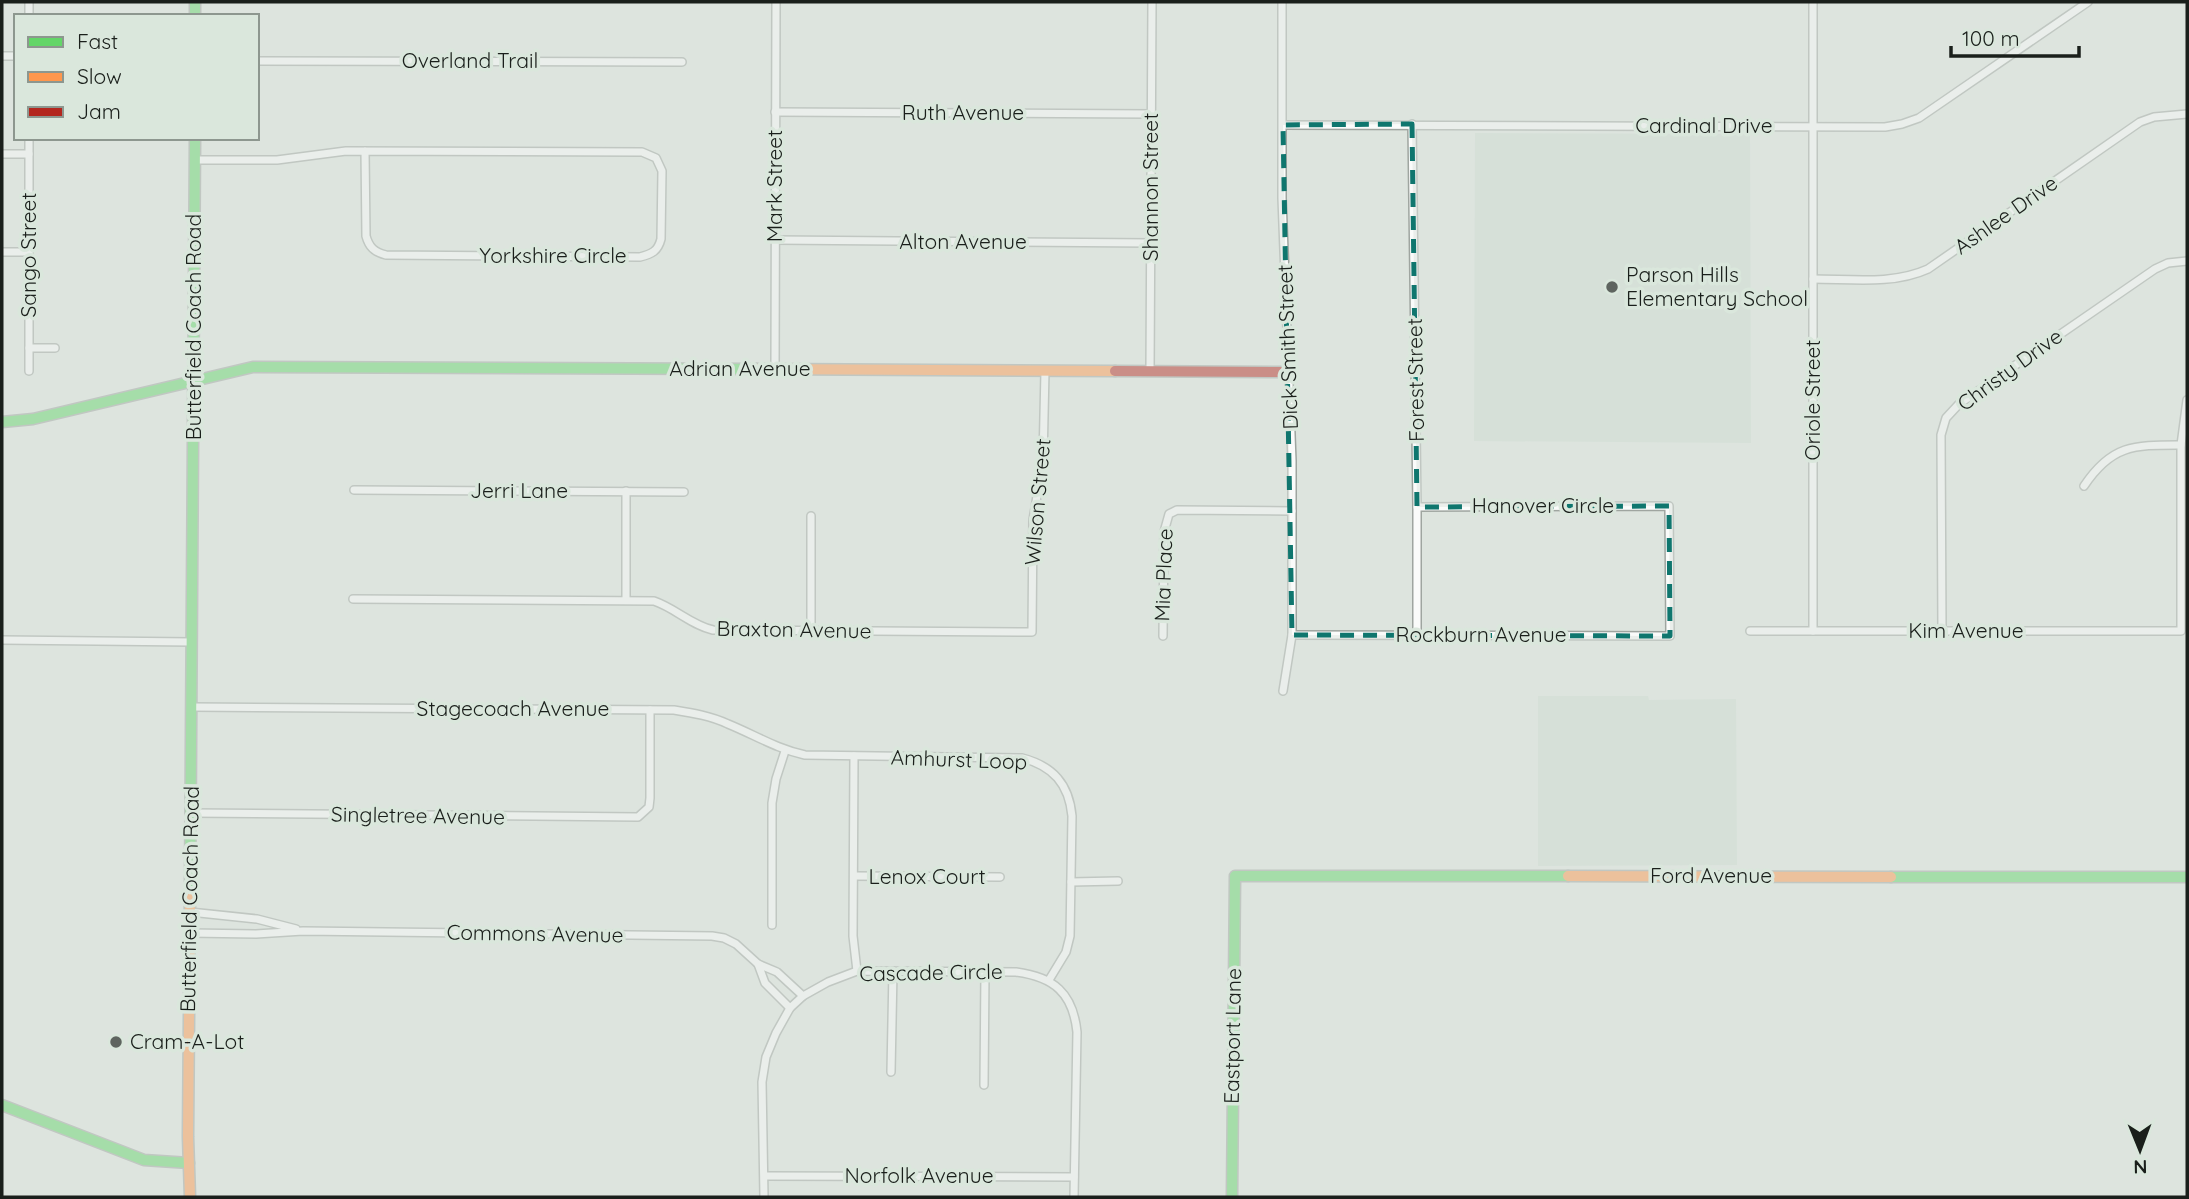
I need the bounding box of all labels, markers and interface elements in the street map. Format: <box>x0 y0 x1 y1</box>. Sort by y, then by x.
legend <box>14 14 259 140</box>
scale bar <box>1951 14 2079 58</box>
text: 100 m <box>1962 25 2020 51</box>
text: Fast <box>77 28 118 54</box>
street label: Overland Trail <box>402 47 538 73</box>
text: Slow <box>77 63 122 89</box>
text: Jam <box>77 98 121 124</box>
street label: Ruth Avenue <box>902 99 1024 125</box>
street label: Cardinal Drive <box>1635 112 1773 138</box>
street label: Shannon Street <box>1137 113 1163 261</box>
street label: Mark Street <box>761 130 787 242</box>
street label: Ashlee Drive <box>1949 169 2062 259</box>
street label: Sango Street <box>15 192 41 318</box>
street label: Butterfield Coach Road <box>180 214 206 440</box>
street label: Alton Avenue <box>899 228 1027 254</box>
street label: Yorkshire Circle <box>479 242 627 268</box>
place label: Parson Hills Elementary School <box>1626 261 1808 311</box>
street label: Dick Smith Street <box>1271 264 1303 430</box>
marker: Parson Hills Elementary School <box>1604 279 1620 295</box>
street label: Forest Street <box>1401 318 1429 442</box>
street label: Christy Drive <box>1952 322 2067 416</box>
street label: Oriole Street <box>1799 340 1825 460</box>
street label: Adrian Avenue <box>669 355 811 381</box>
street label: Wilson Street <box>1019 437 1056 567</box>
street label: Jerri Lane <box>470 477 568 503</box>
street label: Hanover Circle <box>1472 492 1614 518</box>
street label: Mia Place <box>1148 528 1178 622</box>
street label: Braxton Avenue <box>716 615 872 643</box>
street label: Kim Avenue <box>1908 617 2024 643</box>
street label: Rockburn Avenue <box>1395 621 1567 647</box>
street label: Stagecoach Avenue <box>417 695 609 721</box>
street label: Amhurst Loop <box>890 744 1028 774</box>
street label: Butterfield Coach Road <box>174 786 204 1012</box>
street label: Singletree Avenue <box>331 800 505 830</box>
street label: Ford Avenue <box>1650 862 1772 888</box>
street label: Lenox Court <box>868 863 986 889</box>
street label: Commons Avenue <box>446 918 624 948</box>
street label: Cascade Circle <box>859 958 1003 986</box>
street label: Eastport Lane <box>1218 968 1246 1104</box>
place label: Cram-A-Lot <box>130 1028 244 1054</box>
marker: Cram-A-Lot <box>108 1034 124 1050</box>
north arrow <box>2105 1115 2175 1185</box>
text: N <box>2133 1155 2147 1179</box>
street label: Norfolk Avenue <box>844 1162 994 1188</box>

